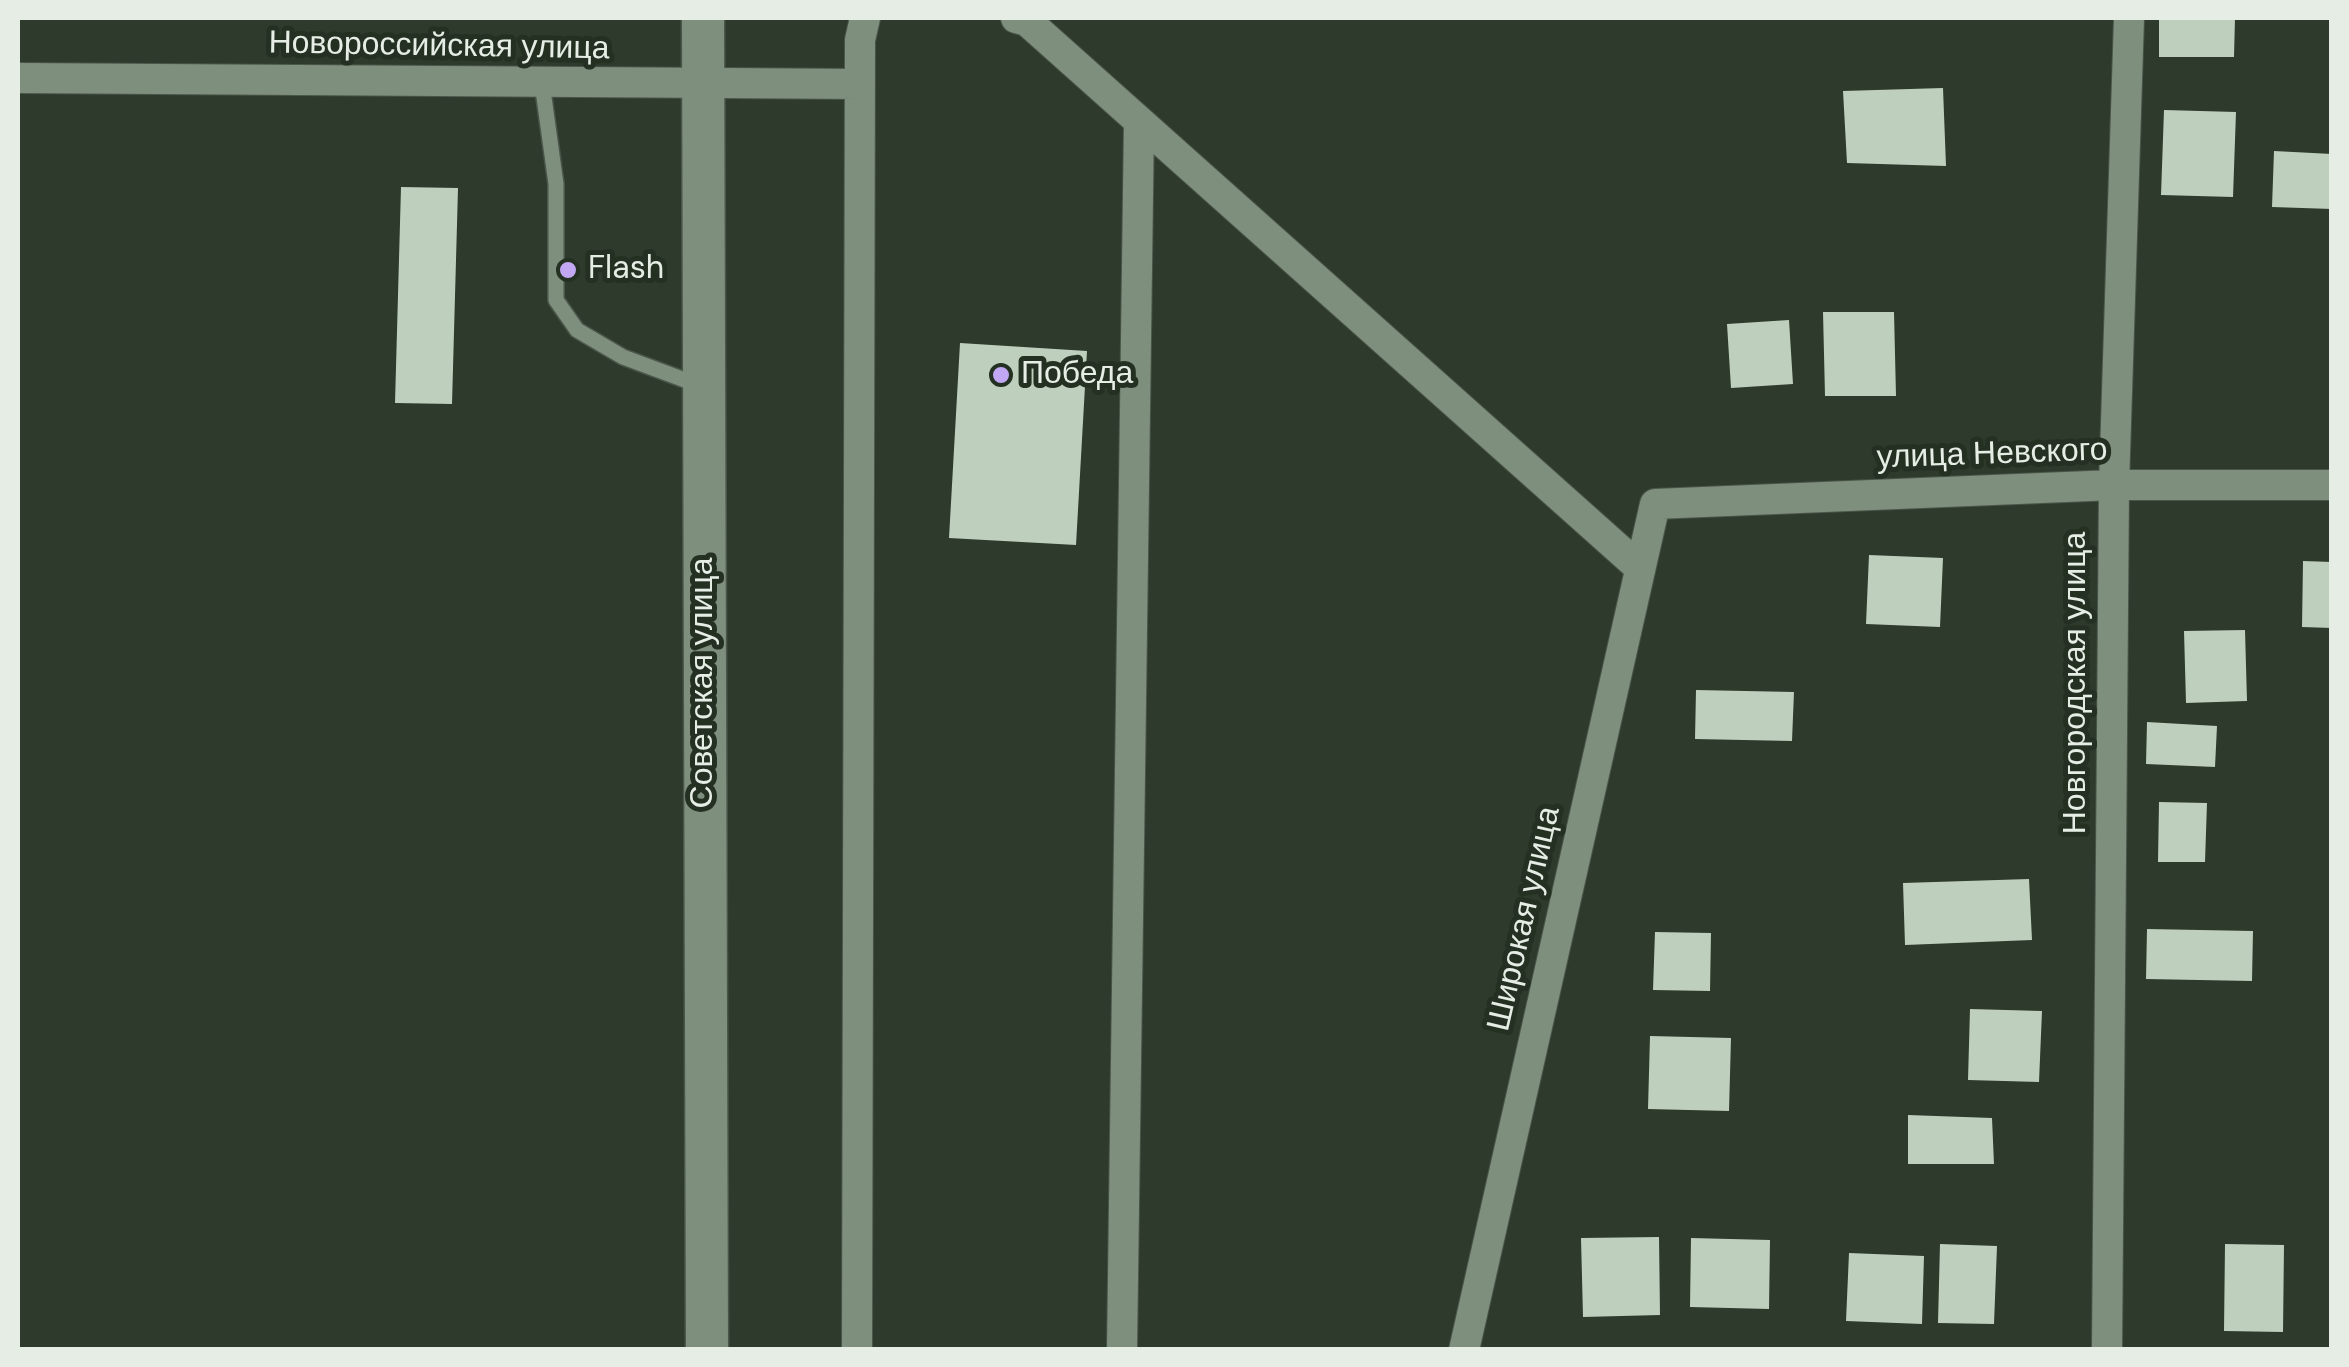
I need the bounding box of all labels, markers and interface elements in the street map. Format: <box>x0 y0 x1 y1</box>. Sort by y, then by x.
street label: Новороссийская улица <box>268 25 610 69</box>
place label: Flash <box>588 251 664 289</box>
marker: Flash <box>557 259 579 281</box>
place label: Победа <box>1021 356 1133 394</box>
marker: Победа <box>990 364 1012 386</box>
street label: улица Невского <box>1876 432 2108 478</box>
street label: Новгородская улица <box>2058 532 2096 834</box>
street label: Советская улица <box>685 558 723 808</box>
street label: Широкая улица <box>1481 803 1569 1035</box>

